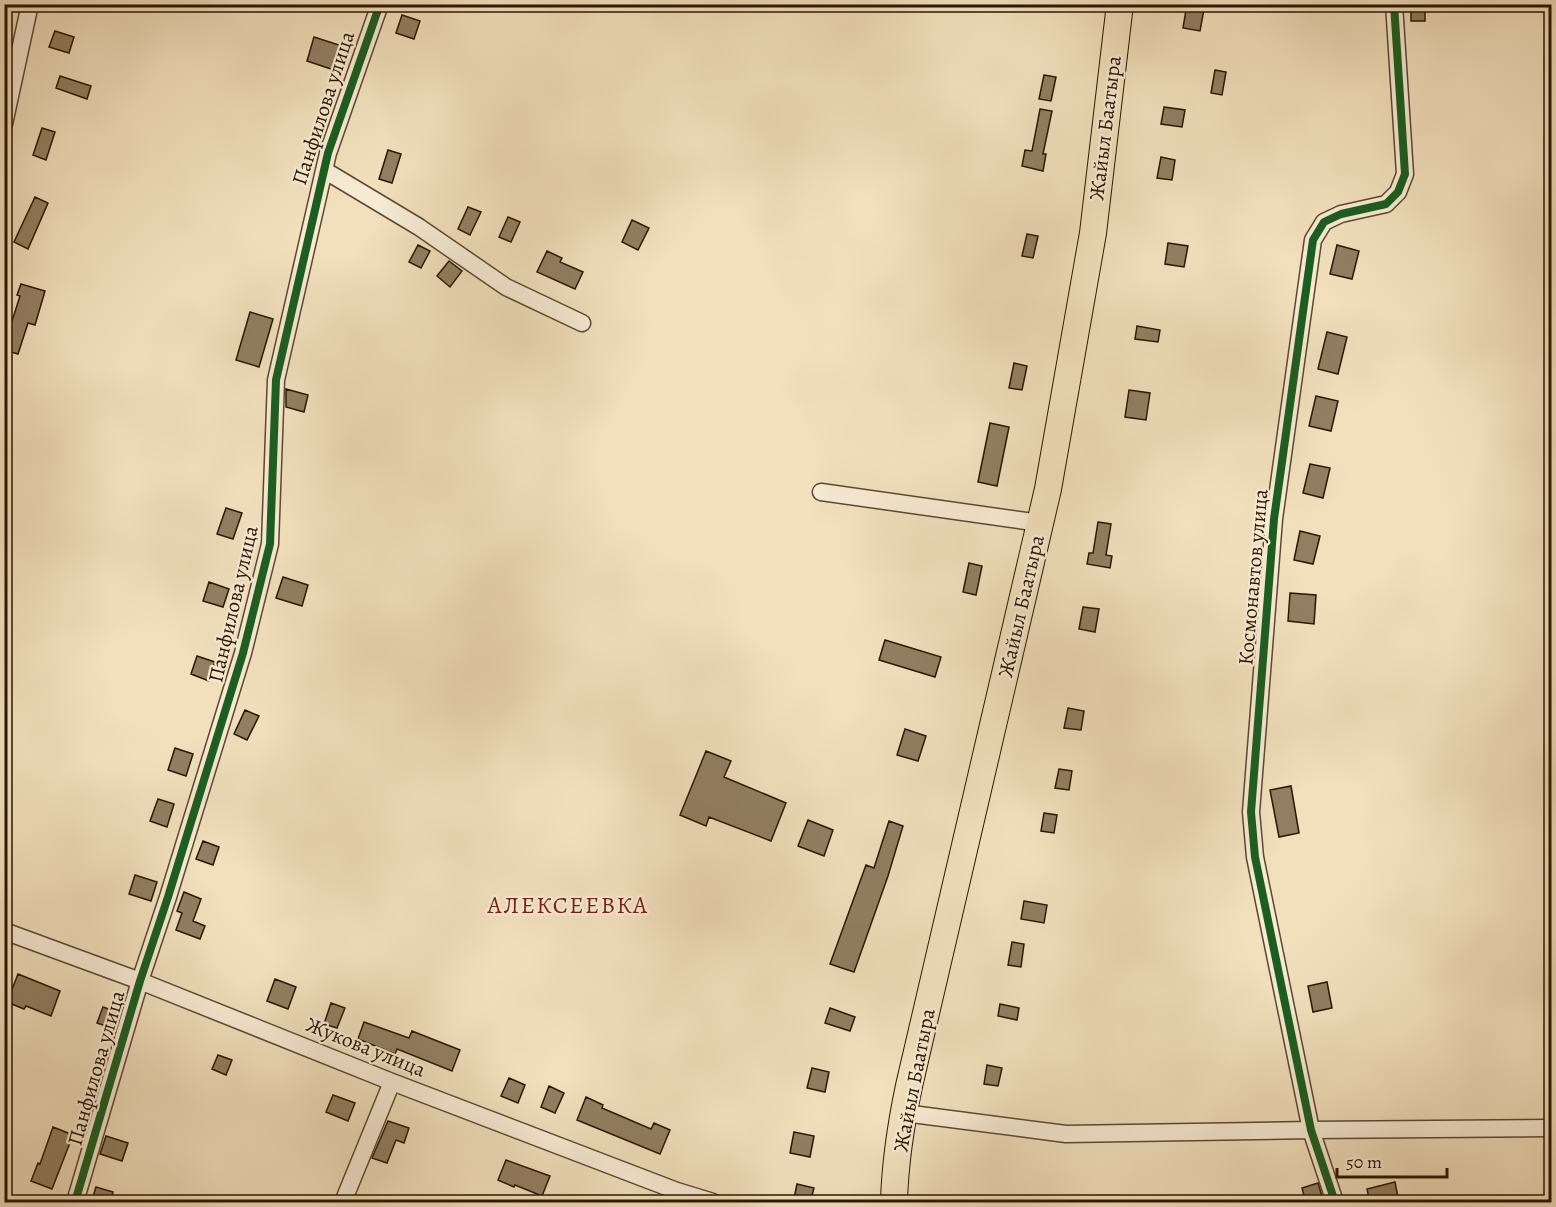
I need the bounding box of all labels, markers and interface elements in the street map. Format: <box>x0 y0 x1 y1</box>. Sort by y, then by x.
street label: Панфилова улица <box>285 27 361 188</box>
street label: Жайыл Баатыра <box>1082 54 1128 202</box>
street label: Космонавтов улица <box>1231 487 1275 666</box>
street label: Панфилова улица <box>201 523 265 685</box>
street label: Жайыл Баатыра <box>991 532 1051 680</box>
district label: АЛЕКСЕЕВКА <box>487 889 648 921</box>
street label: Панфилова улица <box>60 987 132 1149</box>
street label: Жайыл Баатыра <box>886 1006 942 1154</box>
street label: Жукова улица <box>302 1010 430 1084</box>
scale bar <box>1337 1141 1446 1179</box>
text: 50 m <box>1346 1150 1382 1174</box>

